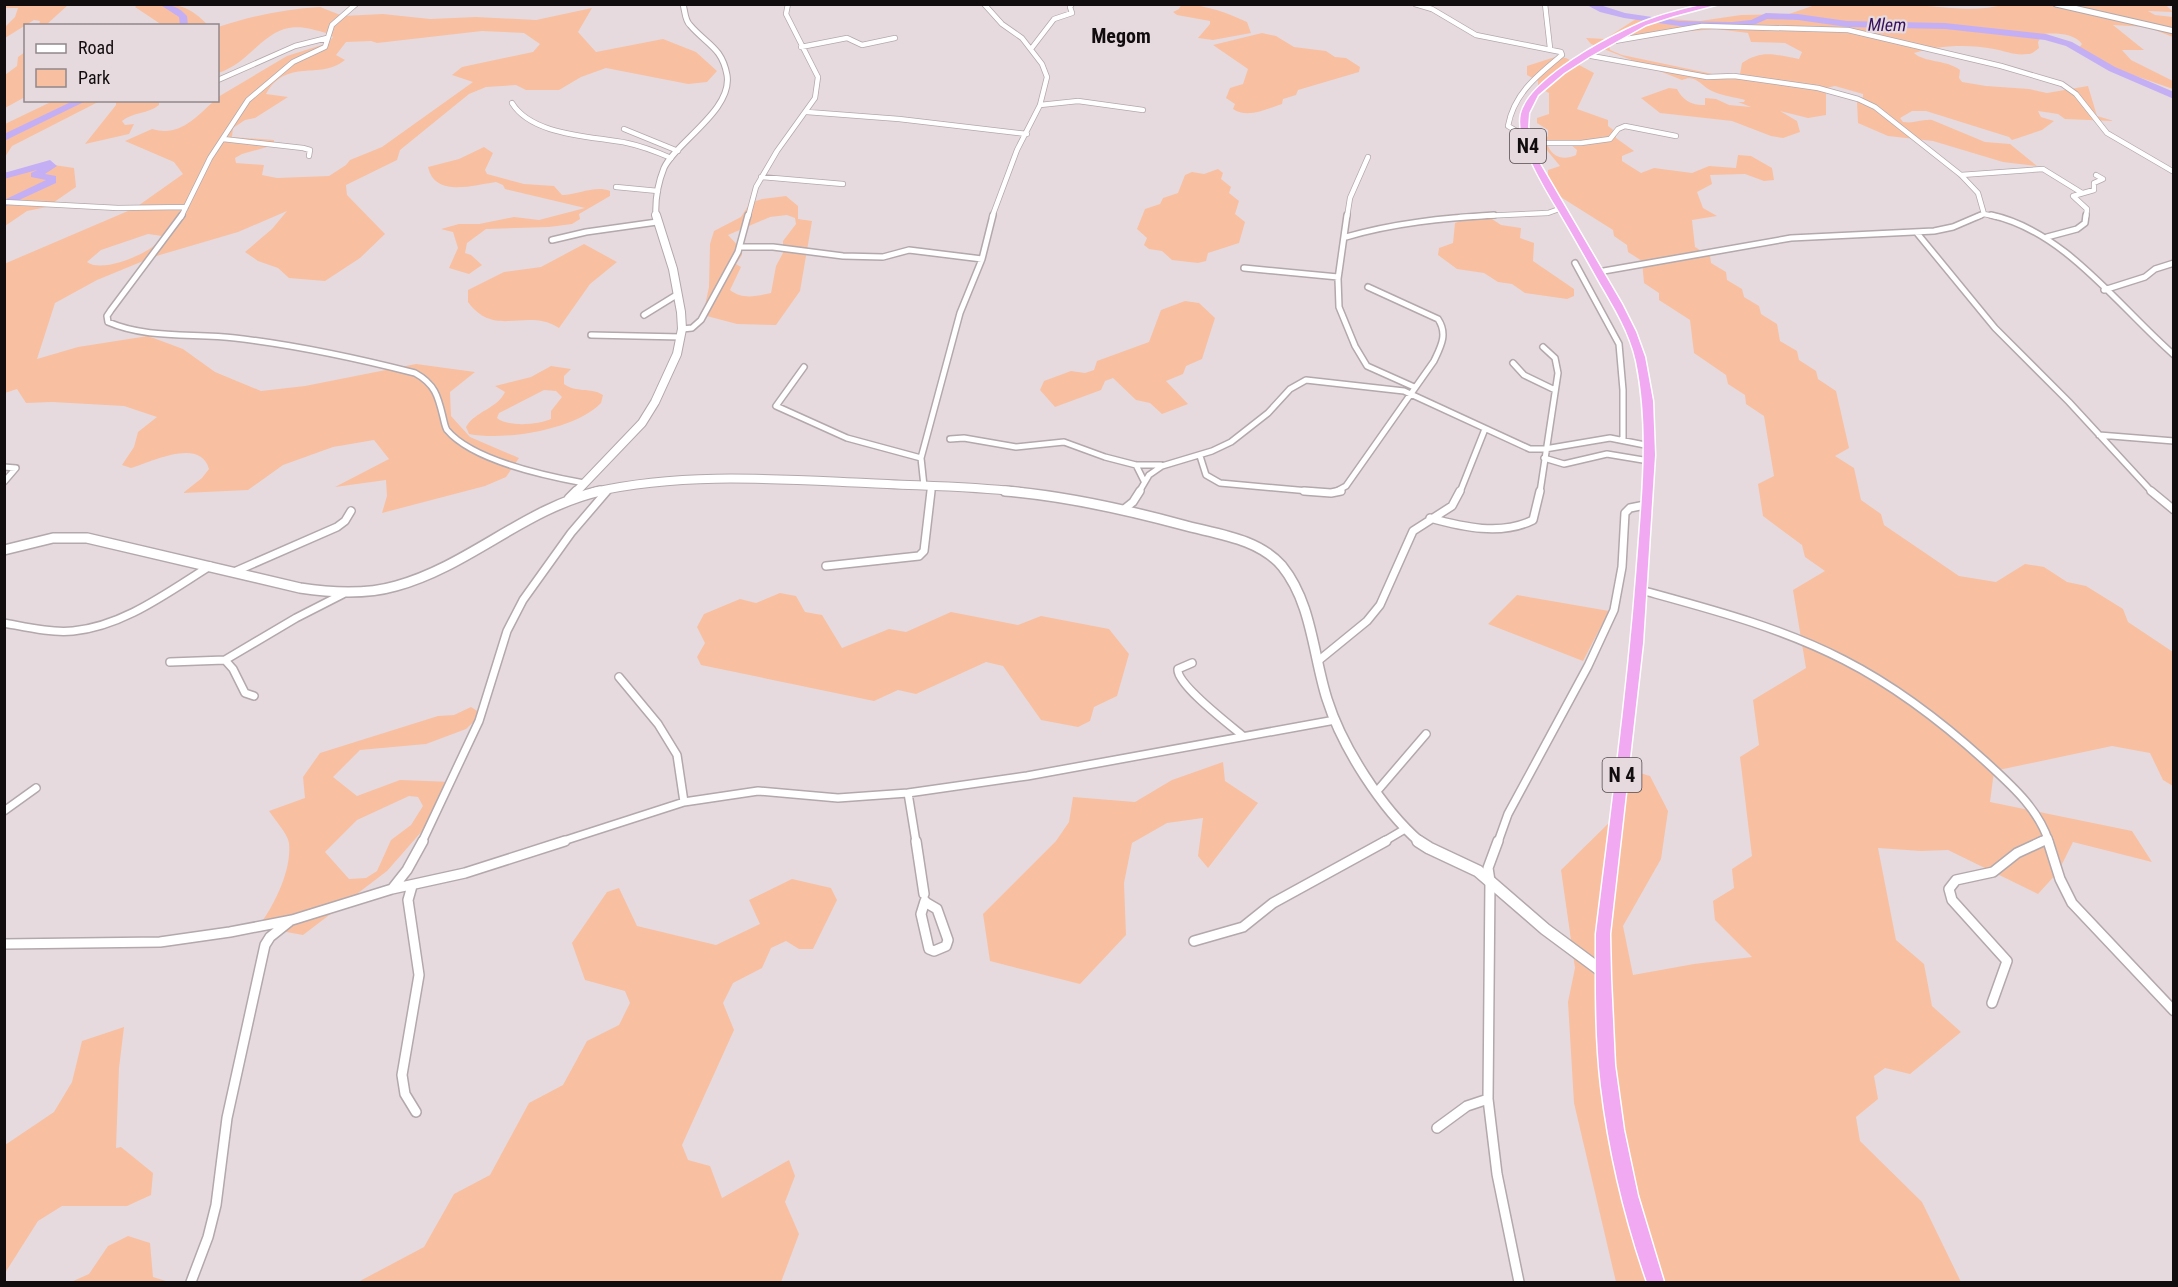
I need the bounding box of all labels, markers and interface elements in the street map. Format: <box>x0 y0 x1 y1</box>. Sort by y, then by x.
water label: Mlem <box>1868 14 1906 35</box>
legend <box>24 24 219 102</box>
district label: Megom <box>1091 24 1151 48</box>
text: Road <box>78 37 114 58</box>
text: Park <box>78 67 110 88</box>
road number: N4 <box>1510 129 1546 163</box>
road number: N 4 <box>1602 758 1642 792</box>

